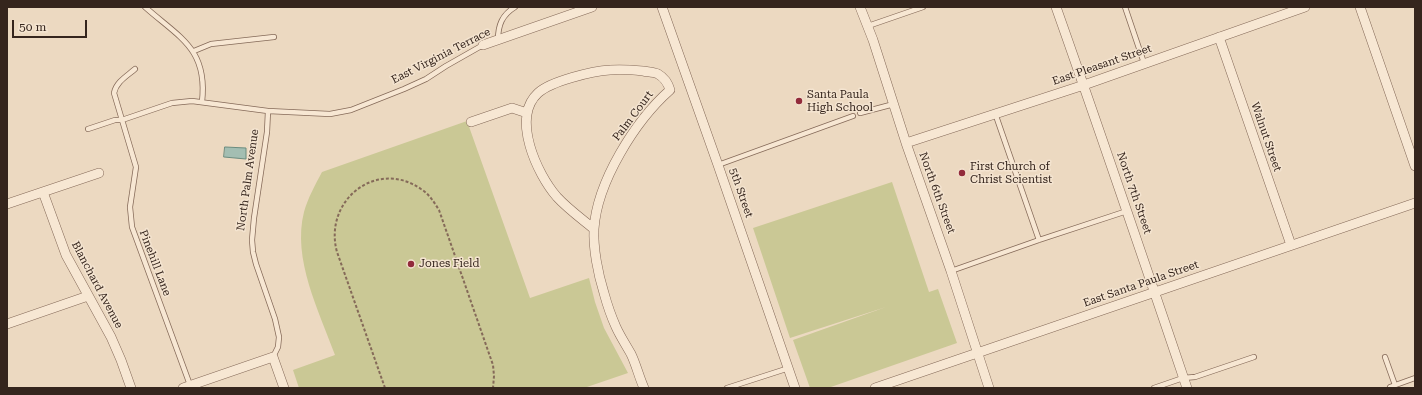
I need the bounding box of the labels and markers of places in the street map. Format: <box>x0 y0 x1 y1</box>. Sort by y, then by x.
place label: Santa Paula High School <box>807 88 873 114</box>
marker: Santa Paula High School <box>794 96 804 106</box>
place label: First Church of Christ Scientist <box>970 160 1052 186</box>
marker: First Church of Christ Scientist <box>957 168 967 178</box>
place label: Jones Field <box>419 257 479 271</box>
marker: Jones Field <box>406 259 416 269</box>

